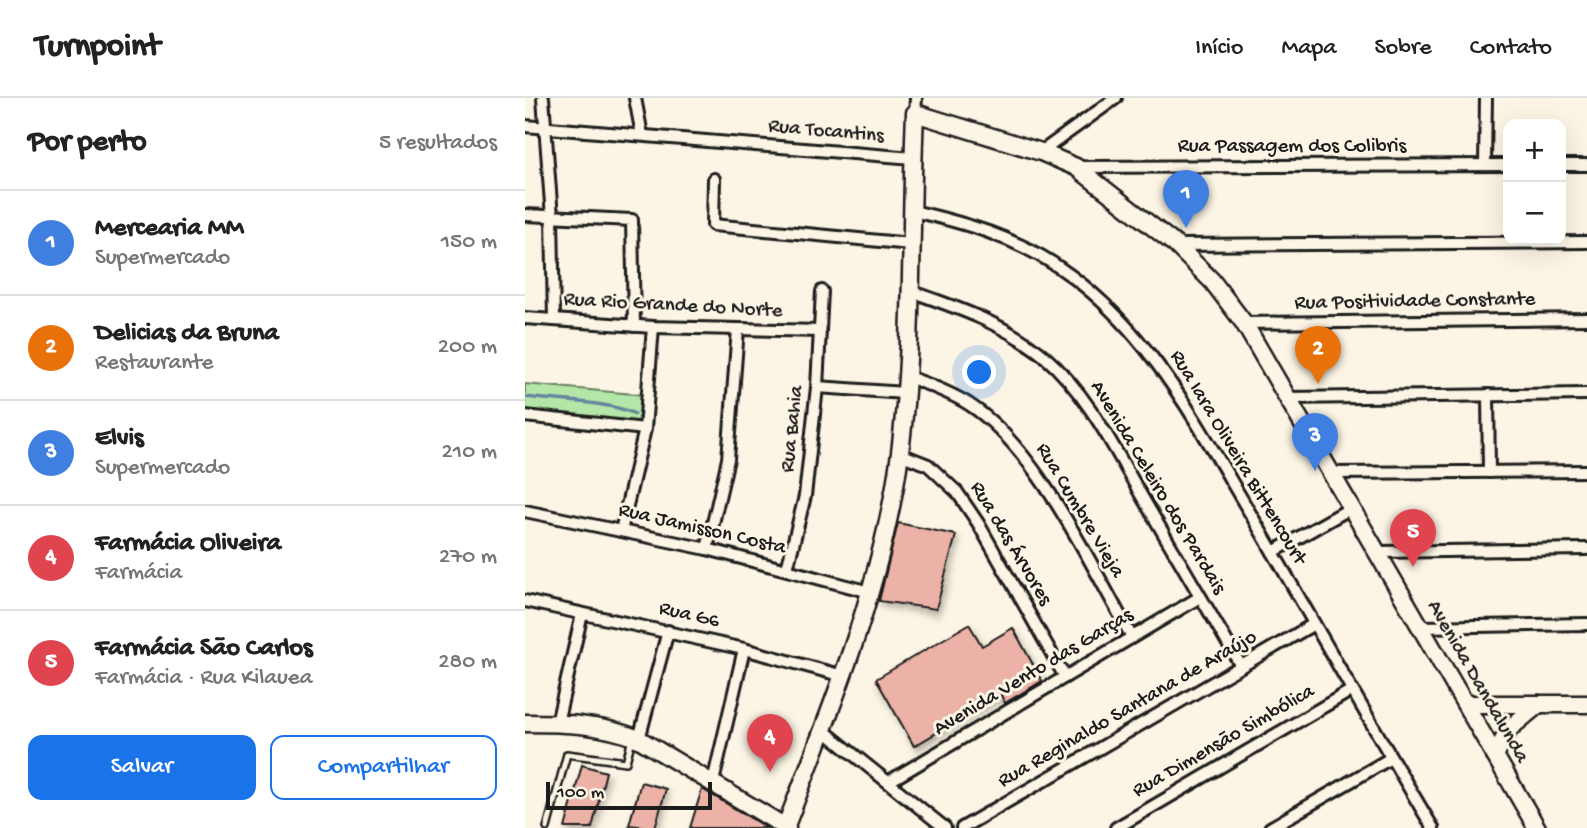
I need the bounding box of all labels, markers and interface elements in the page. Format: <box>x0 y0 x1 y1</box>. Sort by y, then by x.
text: Turnpoint <box>35 29 160 67</box>
text: Início <box>1195 34 1243 63</box>
text: Mapa <box>1281 34 1337 63</box>
text: Sobre <box>1375 34 1432 63</box>
text: Contato <box>1470 34 1552 63</box>
street label: Rua Tocantins <box>767 114 886 150</box>
map controls <box>1503 119 1566 245</box>
button: + <box>1503 119 1566 182</box>
text: Por perto <box>28 126 147 161</box>
text: 5 resultados <box>379 130 497 157</box>
street label: Rua Passagem dos Colibris <box>1178 135 1408 160</box>
pin: 1 <box>1163 170 1209 228</box>
button: − <box>1503 182 1566 245</box>
text: Mercearia MM <box>95 214 244 245</box>
text: 1 <box>46 229 56 256</box>
text: 150 m <box>441 229 497 256</box>
text: Supermercado <box>95 245 230 272</box>
street label: Rua Positividade Constante <box>1294 287 1537 317</box>
street label: Rua Rio Grande do Norte <box>563 288 784 324</box>
text: Delicias da Bruna <box>95 319 279 350</box>
pin: 2 <box>1295 326 1341 384</box>
text: 2 <box>45 334 57 361</box>
text: 200 m <box>438 334 497 361</box>
street label: Rua Iara Oliveira Bittencourt <box>1163 346 1312 572</box>
text: Restaurante <box>95 350 213 377</box>
your location <box>962 355 996 389</box>
street label: Avenida Celeiro dos Pardais <box>1083 377 1231 600</box>
street label: Rua Bahia <box>776 383 810 474</box>
pin: 3 <box>1292 413 1338 471</box>
text: Elvis <box>95 424 144 455</box>
text: 3 <box>45 439 57 466</box>
text: 210 m <box>442 439 497 466</box>
street label: Rua Cumbre Vieja <box>1029 439 1130 584</box>
text: Supermercado <box>95 455 230 482</box>
street label: Rua das Árvores <box>963 477 1058 612</box>
street label: Rua Jamisson Costa <box>616 499 790 562</box>
pin: 5 <box>1390 509 1436 567</box>
text: Farmácia Oliveira <box>95 529 281 560</box>
text: 4 <box>46 544 56 571</box>
text: 270 m <box>439 544 497 571</box>
text: Farmácia <box>95 560 182 587</box>
street label: Avenida Dandalunda <box>1420 596 1534 769</box>
street label: Rua G6 <box>656 597 722 635</box>
street label: Avenida Vento das Garças <box>930 603 1139 743</box>
street label: Rua Reginaldo Santana de Araújo <box>994 625 1262 795</box>
text: Farmácia São Carlos <box>95 634 313 665</box>
text: 5 <box>45 649 57 676</box>
text: 280 m <box>438 649 497 676</box>
text: Farmácia · Rua Kilauea <box>95 665 312 692</box>
street label: Rua Dimensão Simbólica <box>1129 679 1321 804</box>
pin: 4 <box>747 714 793 772</box>
button: Salvar <box>28 735 256 800</box>
button: Compartilhar <box>270 735 497 800</box>
scale bar <box>546 779 712 811</box>
text: 100 m <box>557 782 604 805</box>

